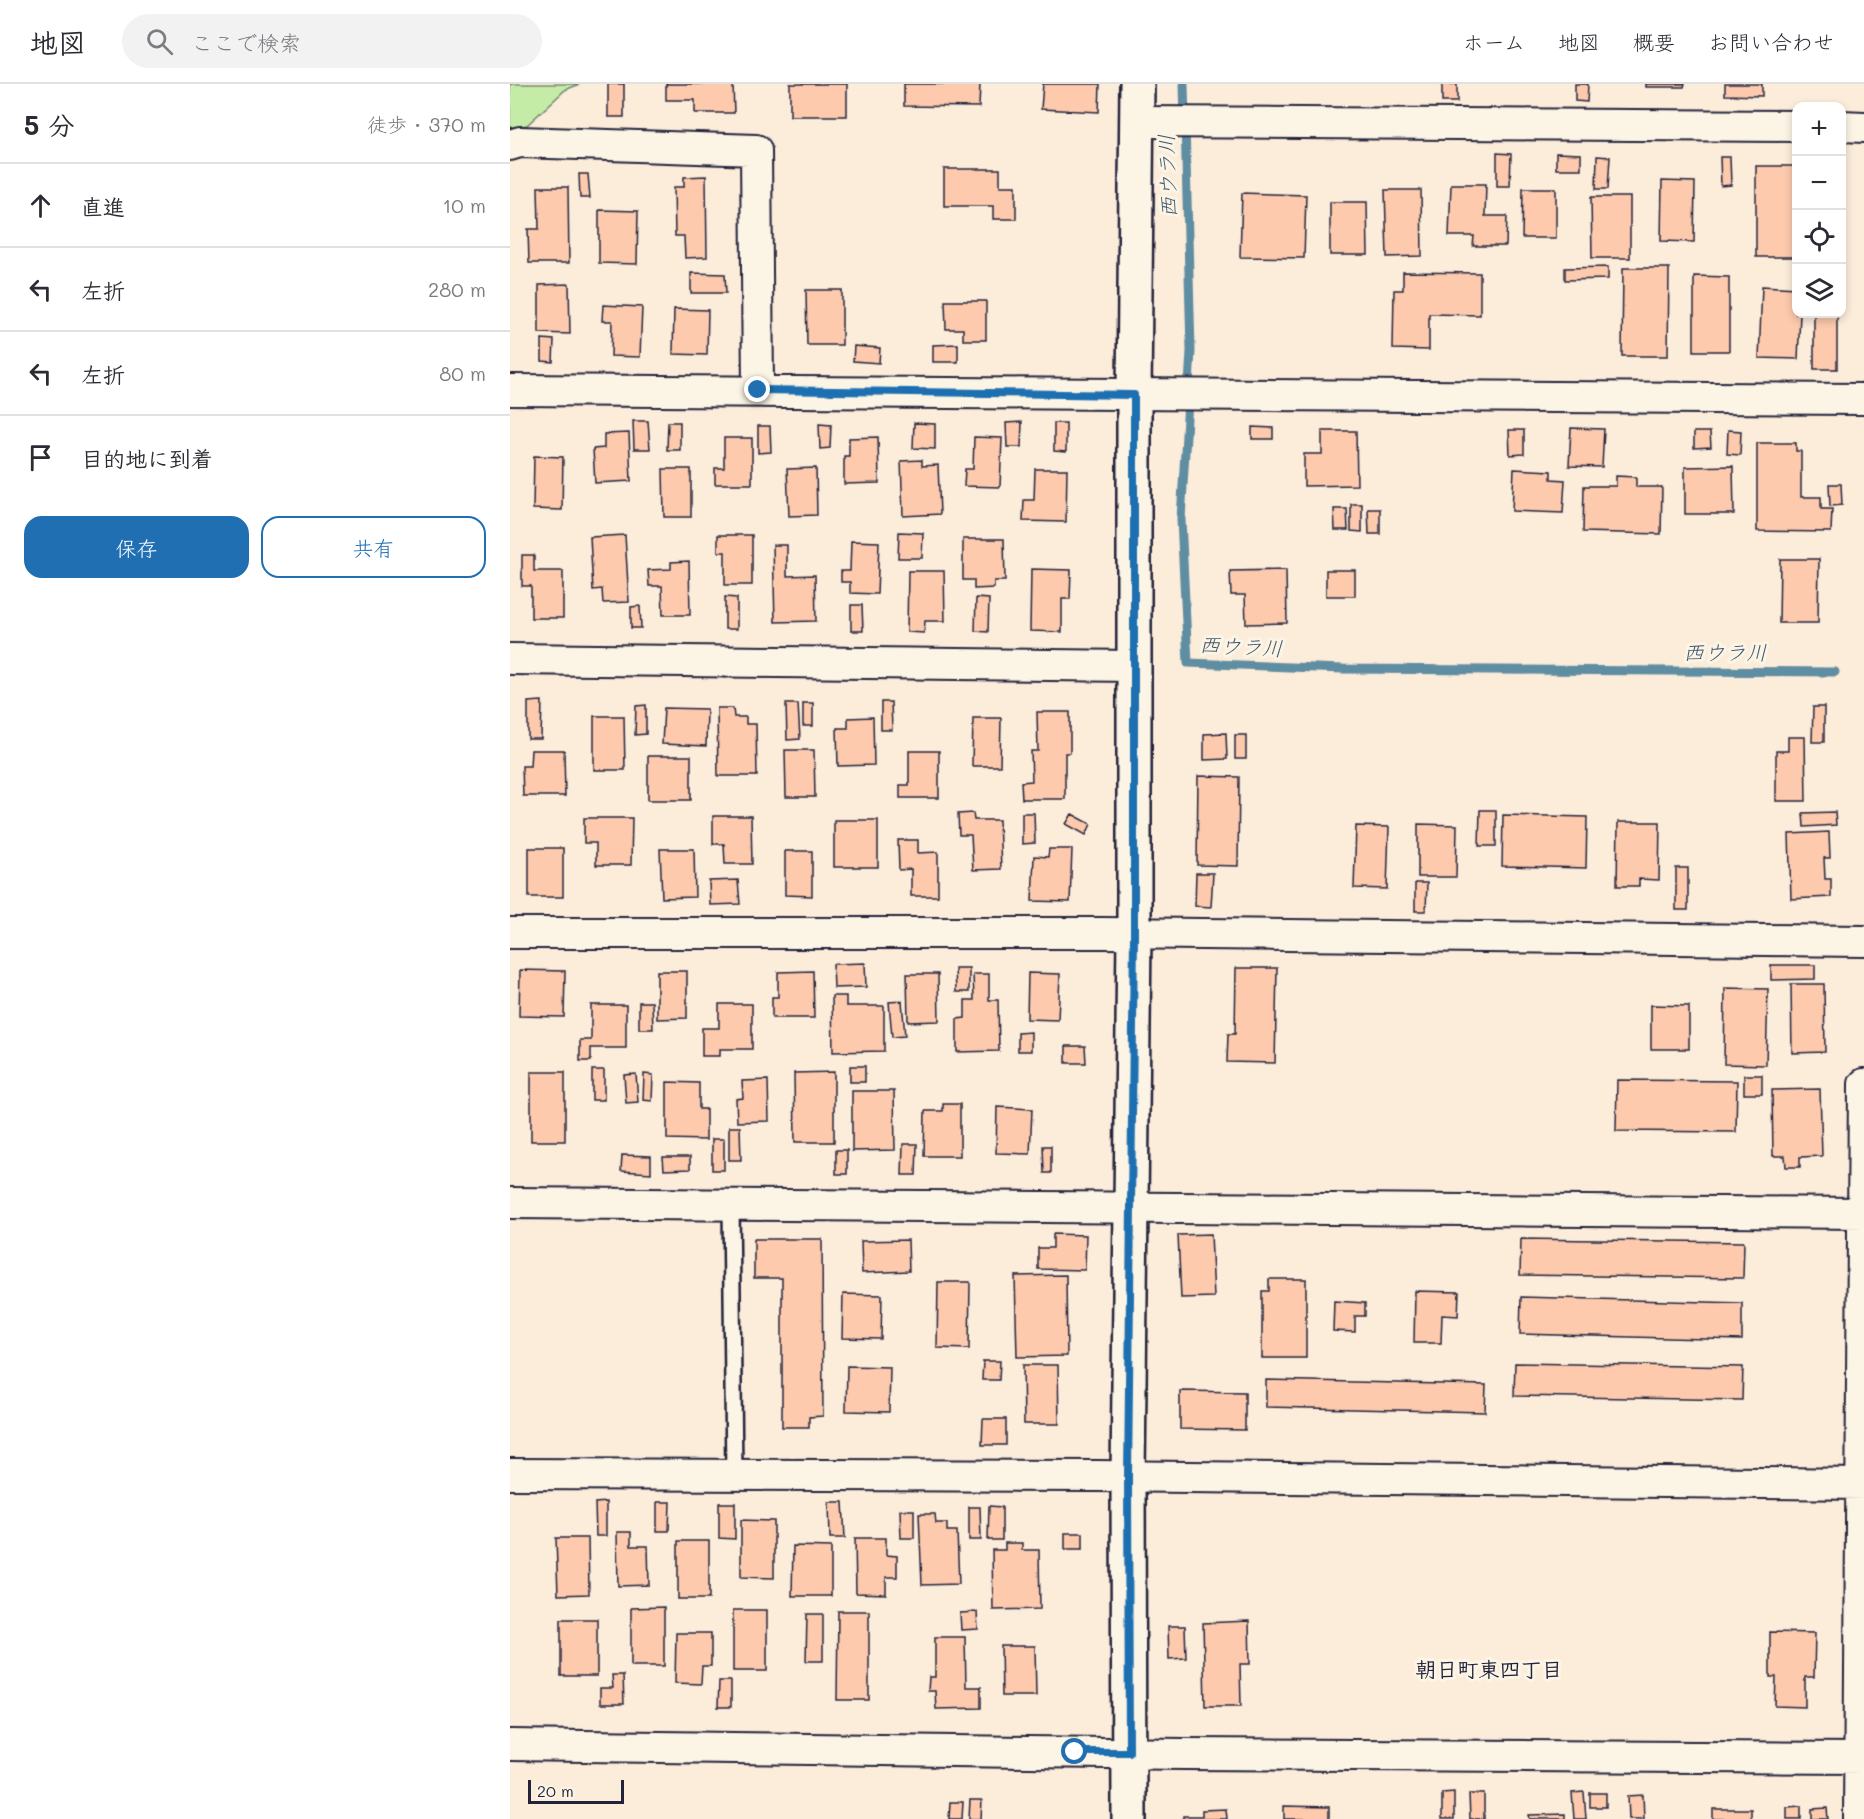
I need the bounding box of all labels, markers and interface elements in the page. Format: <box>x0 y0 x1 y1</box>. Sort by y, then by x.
search box <box>122 14 542 68</box>
text: 地図 <box>30 24 86 60</box>
icon: search <box>143 25 176 58</box>
text: ここで検索 <box>191 28 301 57</box>
text: ホーム <box>1463 28 1525 55</box>
text: 地図 <box>1558 28 1600 55</box>
text: 概要 <box>1633 28 1675 55</box>
text: お問い合わせ <box>1708 28 1834 55</box>
map controls <box>1792 102 1846 318</box>
button: + <box>1792 102 1846 156</box>
text: 5 分 <box>24 108 75 142</box>
text: 徒歩 · 370 m <box>367 111 486 137</box>
water label: 西ウラ川 <box>1152 134 1181 218</box>
button: − <box>1792 156 1846 210</box>
icon: ahead <box>24 189 57 222</box>
text: 直進 <box>81 192 125 221</box>
text: 10 m <box>442 192 486 218</box>
button: locate <box>1792 210 1846 264</box>
button: layers <box>1792 264 1846 318</box>
icon: left <box>24 273 57 306</box>
text: 左折 <box>81 276 125 305</box>
text: 280 m <box>428 276 486 302</box>
icon: left <box>24 357 57 390</box>
text: 左折 <box>81 360 125 389</box>
text: 80 m <box>439 360 486 386</box>
route end <box>744 376 770 402</box>
icon: arrive <box>24 441 57 474</box>
text: 目的地に到着 <box>81 444 213 473</box>
button: 保存 <box>24 516 249 578</box>
button: 共有 <box>261 516 486 578</box>
water label: 西ウラ川 <box>1198 630 1284 661</box>
water label: 西ウラ川 <box>1683 638 1767 665</box>
district label: 朝日町東四丁目 <box>1416 1655 1563 1682</box>
route start <box>1061 1738 1087 1764</box>
scale bar <box>528 1777 624 1804</box>
text: 20 m <box>537 1780 574 1801</box>

